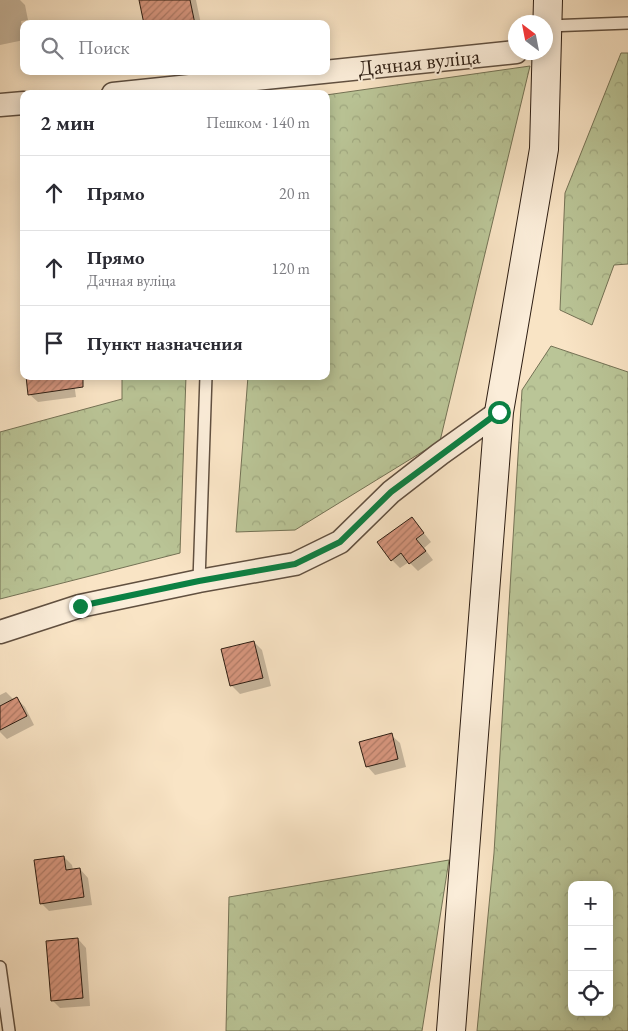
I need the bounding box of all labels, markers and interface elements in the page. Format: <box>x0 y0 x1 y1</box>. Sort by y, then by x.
north arrow <box>508 15 553 60</box>
search box <box>20 20 330 75</box>
icon: search <box>38 34 66 62</box>
text: Поиск <box>78 35 130 60</box>
street label: Дачная вуліца <box>357 41 482 83</box>
text: 2 мин <box>40 109 95 136</box>
text: Пешком · 140 m <box>206 112 310 133</box>
icon: ahead <box>40 179 68 207</box>
text: Прямо <box>87 181 145 206</box>
text: 20 m <box>279 183 310 204</box>
text: Прямо <box>87 245 145 270</box>
icon: ahead <box>40 254 68 282</box>
text: 120 m <box>271 258 310 279</box>
text: Дачная вуліца <box>87 270 176 291</box>
icon: arrive <box>40 329 68 357</box>
text: Пункт назначения <box>87 331 243 356</box>
route start <box>488 401 511 424</box>
route end <box>69 595 92 618</box>
map controls <box>568 881 613 1016</box>
button: + <box>568 881 613 926</box>
button: − <box>568 926 613 971</box>
button: locate <box>568 971 613 1016</box>

